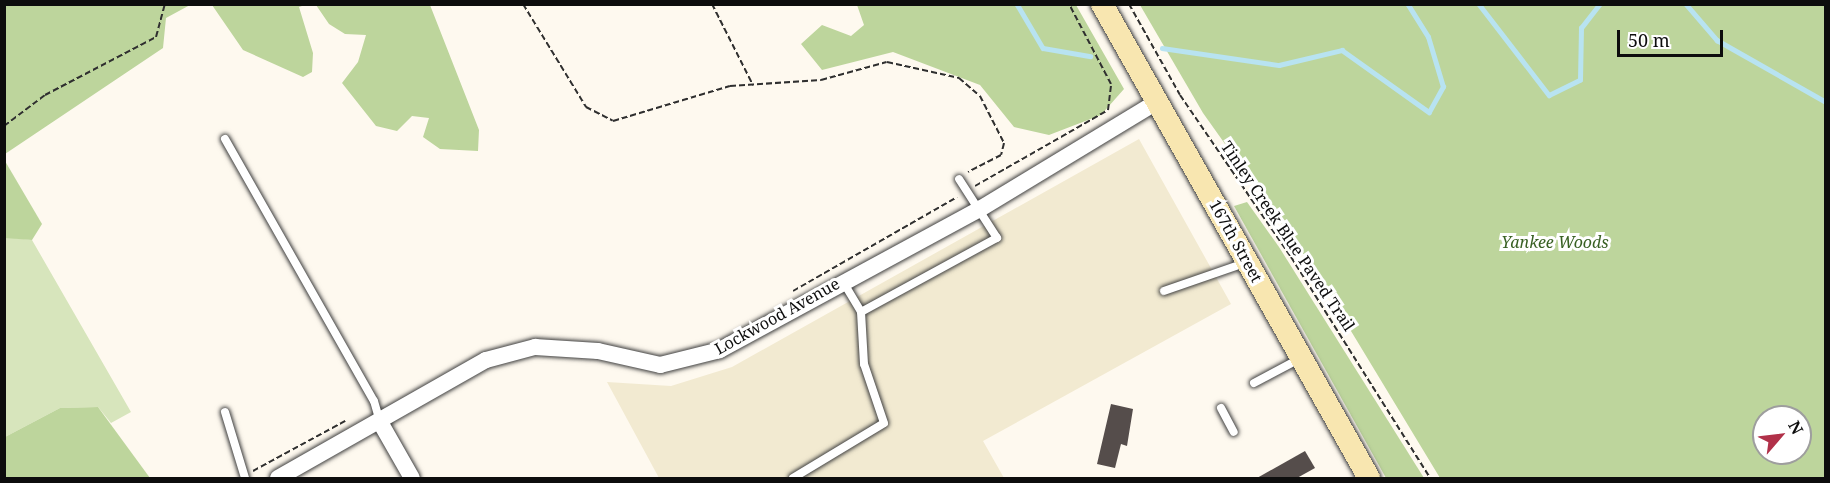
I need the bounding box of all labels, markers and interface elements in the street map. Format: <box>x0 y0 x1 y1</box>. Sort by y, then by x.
scale bar <box>1620 18 1726 56</box>
text: 50 m <box>1628 28 1670 52</box>
street label: Tinley Creek Blue Paved Trail <box>1217 137 1359 335</box>
street label: 167th Street <box>1205 196 1267 286</box>
park label: Yankee Woods <box>1501 232 1609 252</box>
street label: Lockwood Avenue <box>711 274 843 358</box>
north arrow <box>1752 405 1812 465</box>
text: N <box>1783 417 1809 438</box>

